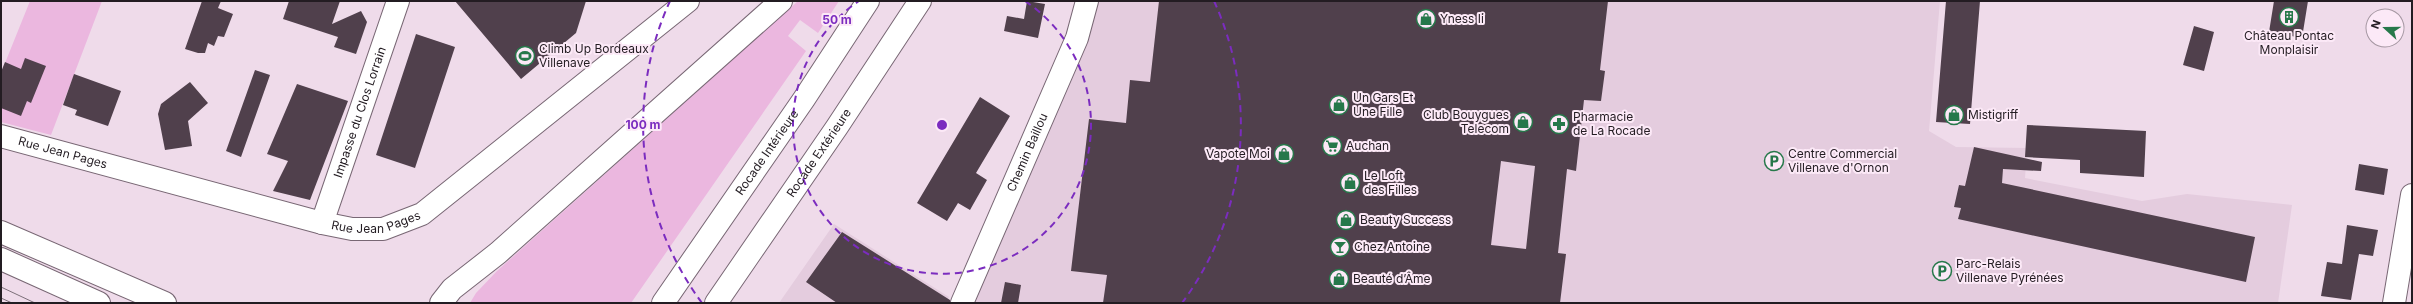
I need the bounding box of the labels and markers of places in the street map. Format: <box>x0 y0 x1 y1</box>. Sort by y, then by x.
building icon: Château Pontac Monplaisir <box>2278 6 2300 28</box>
shop icon: Yness Ii <box>1415 8 1437 30</box>
place label: Yness Ii <box>1440 11 1484 26</box>
place label: Château Pontac Monplaisir <box>2244 28 2334 57</box>
place label: Climb Up Bordeaux Villenave <box>539 41 649 70</box>
sports icon: Climb Up Bordeaux Villenave <box>514 45 536 67</box>
place label: Un Gars Et Une Fille <box>1353 90 1414 119</box>
shop icon: Un Gars Et Une Fille <box>1328 94 1350 116</box>
shop icon: Mistigriff <box>1943 104 1965 126</box>
place label: Club Bouygues Telecom <box>1423 107 1509 136</box>
place label: Mistigriff <box>1968 107 2019 122</box>
place label: Pharmacie de La Rocade <box>1573 109 1650 138</box>
shop icon: Club Bouygues Telecom <box>1512 111 1534 133</box>
pharmacy icon: Pharmacie de La Rocade <box>1548 113 1570 135</box>
centre of rings <box>935 118 949 132</box>
supermarket icon: Auchan <box>1321 135 1343 157</box>
place label: Auchan <box>1346 138 1389 153</box>
shop icon: Vapote Moi <box>1273 143 1295 165</box>
place label: Vapote Moi <box>1206 146 1270 161</box>
place label: Centre Commercial Villenave d'Ornon <box>1788 146 1897 175</box>
parking icon: Centre Commercial Villenave d'Ornon <box>1763 150 1785 172</box>
place label: Le Loft des Filles <box>1364 168 1417 197</box>
shop icon: Le Loft des Filles <box>1339 172 1361 194</box>
shop icon: Beauty Success <box>1335 209 1357 231</box>
place label: Beauty Success <box>1360 212 1451 227</box>
bar icon: Chez Antoine <box>1329 236 1351 258</box>
place label: Chez Antoine <box>1354 239 1430 254</box>
place label: Parc-Relais Villenave Pyrénées <box>1956 256 2064 285</box>
parking icon: Parc-Relais Villenave Pyrénées <box>1931 260 1953 282</box>
shop icon: Beauté d’Âme <box>1328 268 1350 290</box>
place label: Beauté d’Âme <box>1353 271 1431 286</box>

